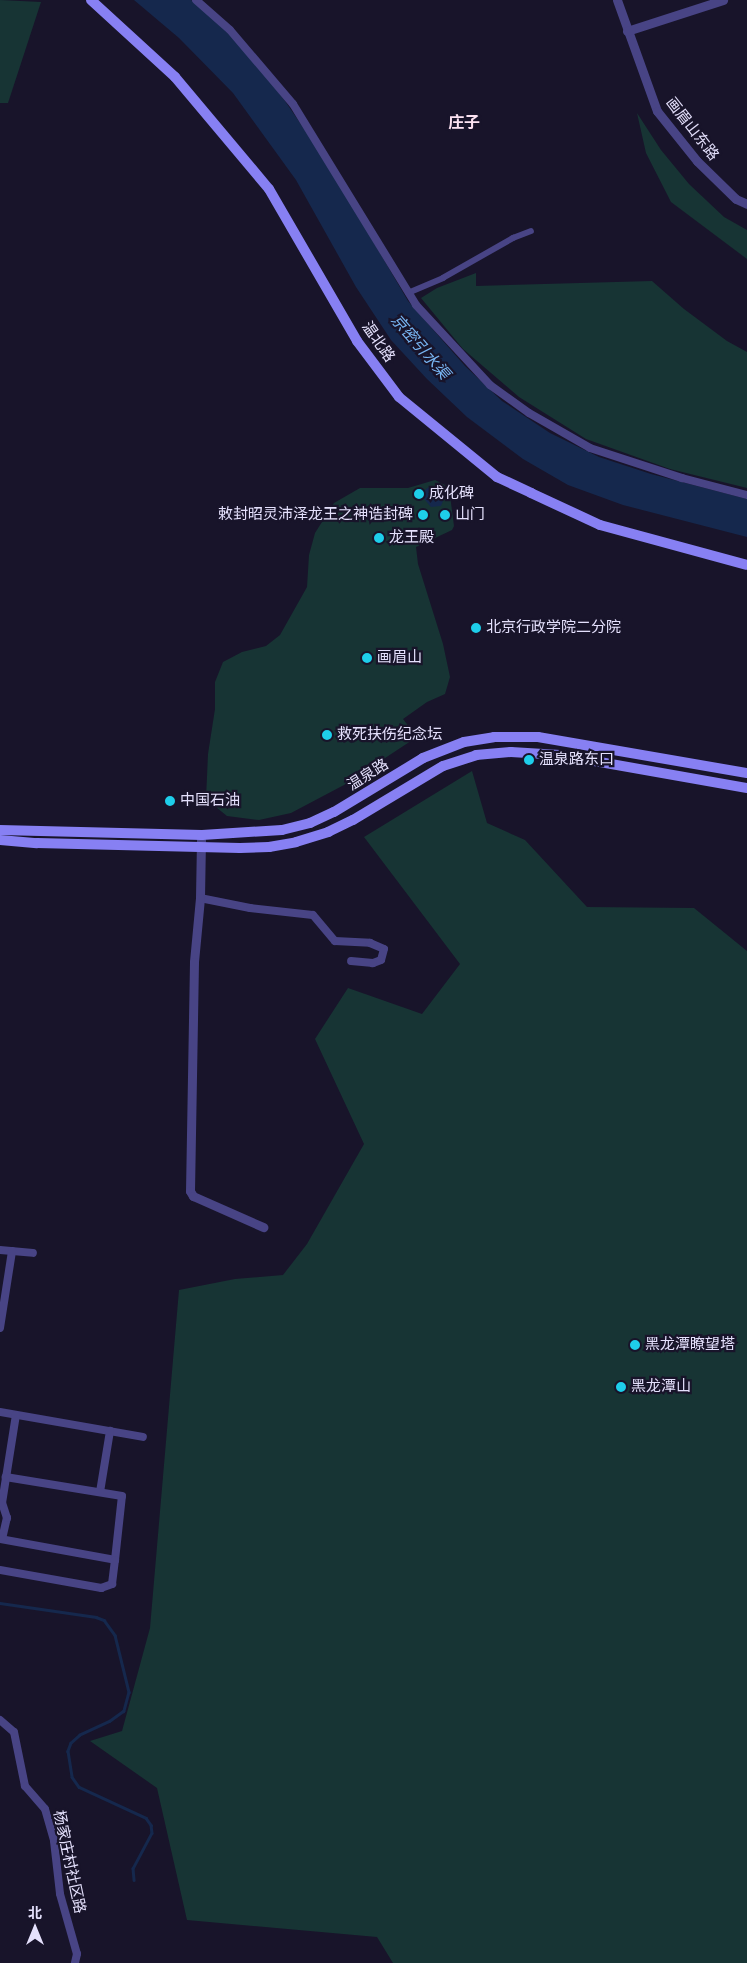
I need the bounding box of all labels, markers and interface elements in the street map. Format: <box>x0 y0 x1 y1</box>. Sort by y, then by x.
street label: 画眉山东路 <box>662 94 722 164</box>
district label: 庄子 <box>448 113 480 133</box>
water label: 京密引水渠 <box>387 311 453 383</box>
street label: 温北路 <box>358 318 398 366</box>
place label: 成化碑 <box>429 485 474 503</box>
marker: 成化碑 <box>413 488 425 500</box>
place label: 敕封昭灵沛泽龙王之神诰封碑 <box>218 506 413 524</box>
place label: 山门 <box>455 506 485 524</box>
marker: 敕封昭灵沛泽龙王之神诰封碑 <box>417 509 429 521</box>
marker: 山门 <box>439 509 451 521</box>
place label: 龙王殿 <box>389 529 434 547</box>
marker: 龙王殿 <box>373 532 385 544</box>
place label: 北京行政学院二分院 <box>486 619 621 637</box>
marker: 北京行政学院二分院 <box>470 622 482 634</box>
place label: 画眉山 <box>377 649 422 667</box>
marker: 画眉山 <box>361 652 373 664</box>
place label: 救死扶伤纪念坛 <box>337 726 442 744</box>
marker: 救死扶伤纪念坛 <box>321 729 333 741</box>
place label: 温泉路东口 <box>539 751 614 769</box>
marker: 温泉路东口 <box>523 754 535 766</box>
street label: 温泉路 <box>344 755 392 795</box>
place label: 中国石油 <box>180 792 240 810</box>
marker: 中国石油 <box>164 795 176 807</box>
place label: 黑龙潭瞭望塔 <box>645 1336 735 1354</box>
marker: 黑龙潭瞭望塔 <box>629 1339 641 1351</box>
place label: 黑龙潭山 <box>631 1378 691 1396</box>
marker: 黑龙潭山 <box>615 1381 627 1393</box>
street label: 杨家庄村社区路 <box>49 1809 89 1915</box>
north arrow <box>10 1903 60 1953</box>
text: 北 <box>28 1904 42 1922</box>

